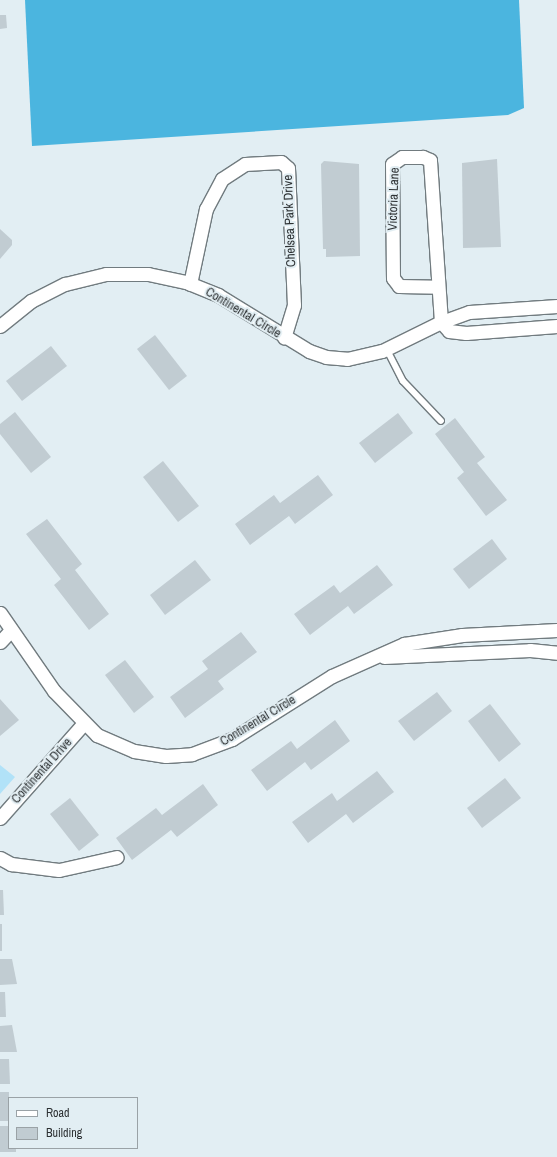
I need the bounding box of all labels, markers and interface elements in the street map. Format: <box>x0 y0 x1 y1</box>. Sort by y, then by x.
street label: Victoria Lane <box>385 167 403 231</box>
street label: Chelsea Park Drive <box>281 175 299 267</box>
street label: Continental Circle <box>202 284 284 342</box>
street label: Continental Circle <box>217 692 299 750</box>
street label: Continental Drive <box>8 735 76 807</box>
legend <box>8 1097 138 1149</box>
text: Road <box>46 1105 70 1121</box>
text: Building <box>46 1125 82 1141</box>

